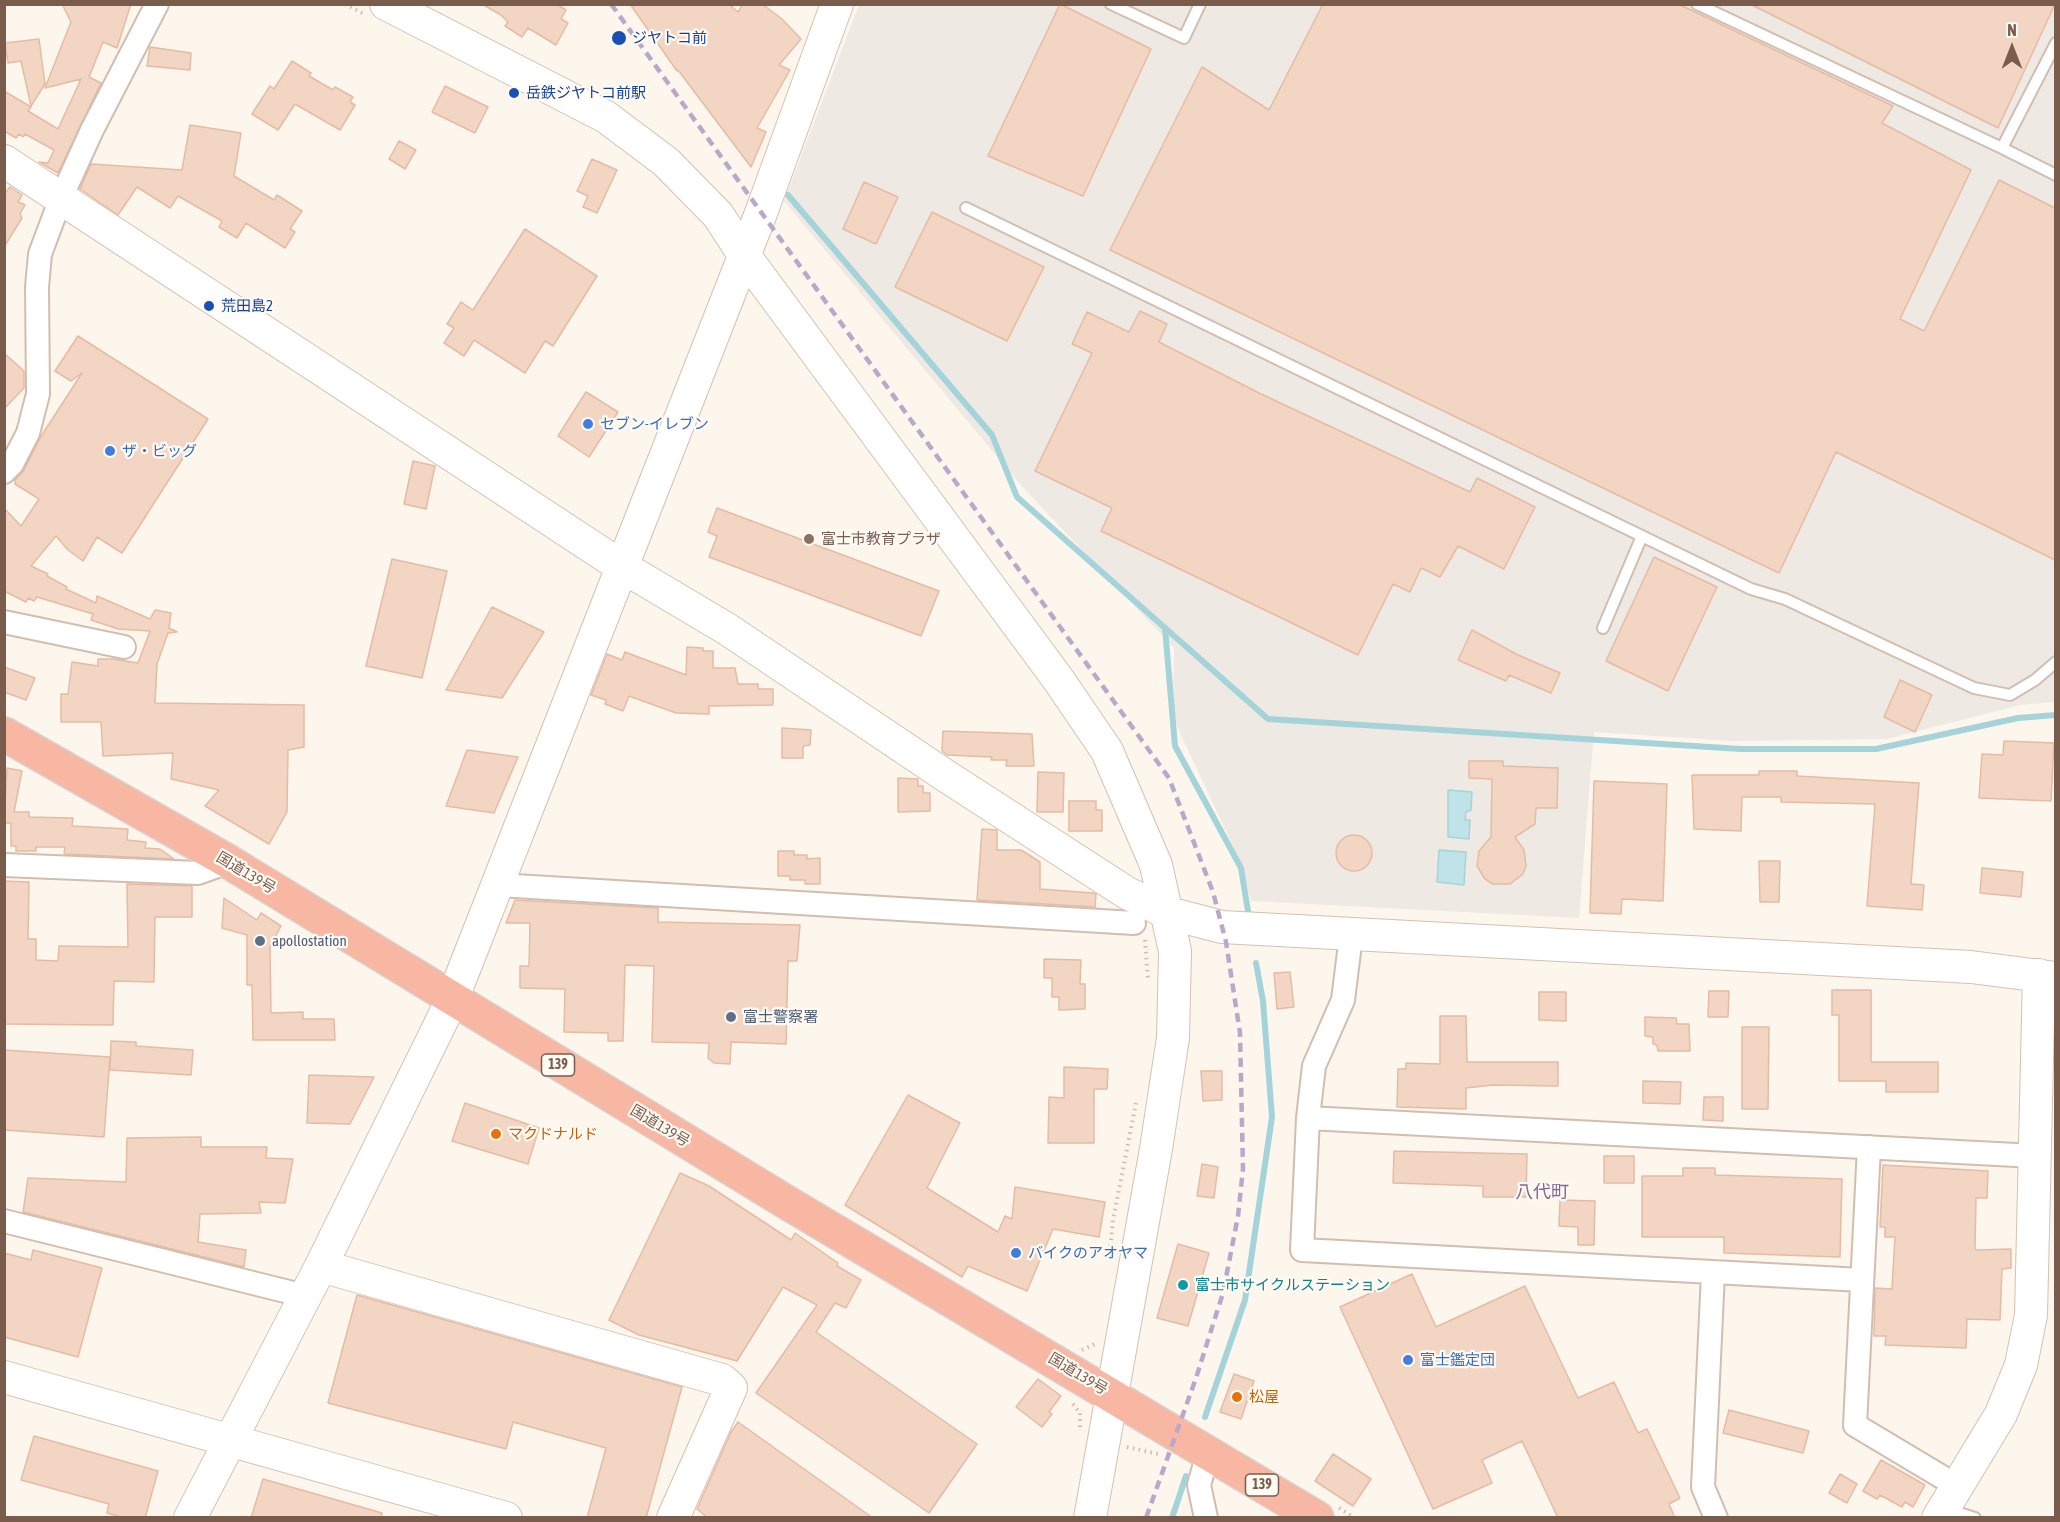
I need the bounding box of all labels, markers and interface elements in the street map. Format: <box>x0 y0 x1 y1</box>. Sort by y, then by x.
north arrow <box>1982 18 2042 78</box>
text: N <box>2007 21 2017 39</box>
marker: ジヤトコ前 <box>610 29 628 47</box>
place label: ジヤトコ前 <box>632 29 707 47</box>
place label: 岳鉄ジヤトコ前駅 <box>526 84 646 102</box>
marker: 岳鉄ジヤトコ前駅 <box>507 86 521 100</box>
place label: 荒田島2 <box>221 297 273 315</box>
marker: 荒田島2 <box>202 299 216 313</box>
place label: セブン-イレブン <box>600 415 709 433</box>
marker: セブン-イレブン <box>581 417 595 431</box>
place label: ザ・ビッグ <box>122 442 197 460</box>
marker: ザ・ビッグ <box>103 444 117 458</box>
place label: 富士市教育プラザ <box>821 530 941 548</box>
marker: 富士市教育プラザ <box>802 532 816 546</box>
street label: 国道139号 <box>213 848 279 898</box>
place label: apollostation <box>272 932 347 950</box>
marker: apollostation <box>253 934 267 948</box>
place label: 富士警察署 <box>743 1008 818 1026</box>
marker: 富士警察署 <box>724 1010 738 1024</box>
road number: 139 <box>542 1054 574 1076</box>
street label: 国道139号 <box>627 1101 693 1151</box>
place label: マクドナルド <box>508 1125 598 1143</box>
marker: マクドナルド <box>489 1127 503 1141</box>
district label: 八代町 <box>1515 1181 1569 1203</box>
place label: バイクのアオヤマ <box>1028 1244 1148 1262</box>
marker: バイクのアオヤマ <box>1009 1246 1023 1260</box>
place label: 富士市サイクルステーション <box>1195 1276 1390 1294</box>
marker: 富士市サイクルステーション <box>1176 1278 1190 1292</box>
street label: 国道139号 <box>1045 1349 1111 1399</box>
place label: 富士鑑定団 <box>1420 1351 1495 1369</box>
marker: 富士鑑定団 <box>1401 1353 1415 1367</box>
place label: 松屋 <box>1249 1388 1279 1406</box>
marker: 松屋 <box>1230 1390 1244 1404</box>
road number: 139 <box>1246 1474 1278 1496</box>

